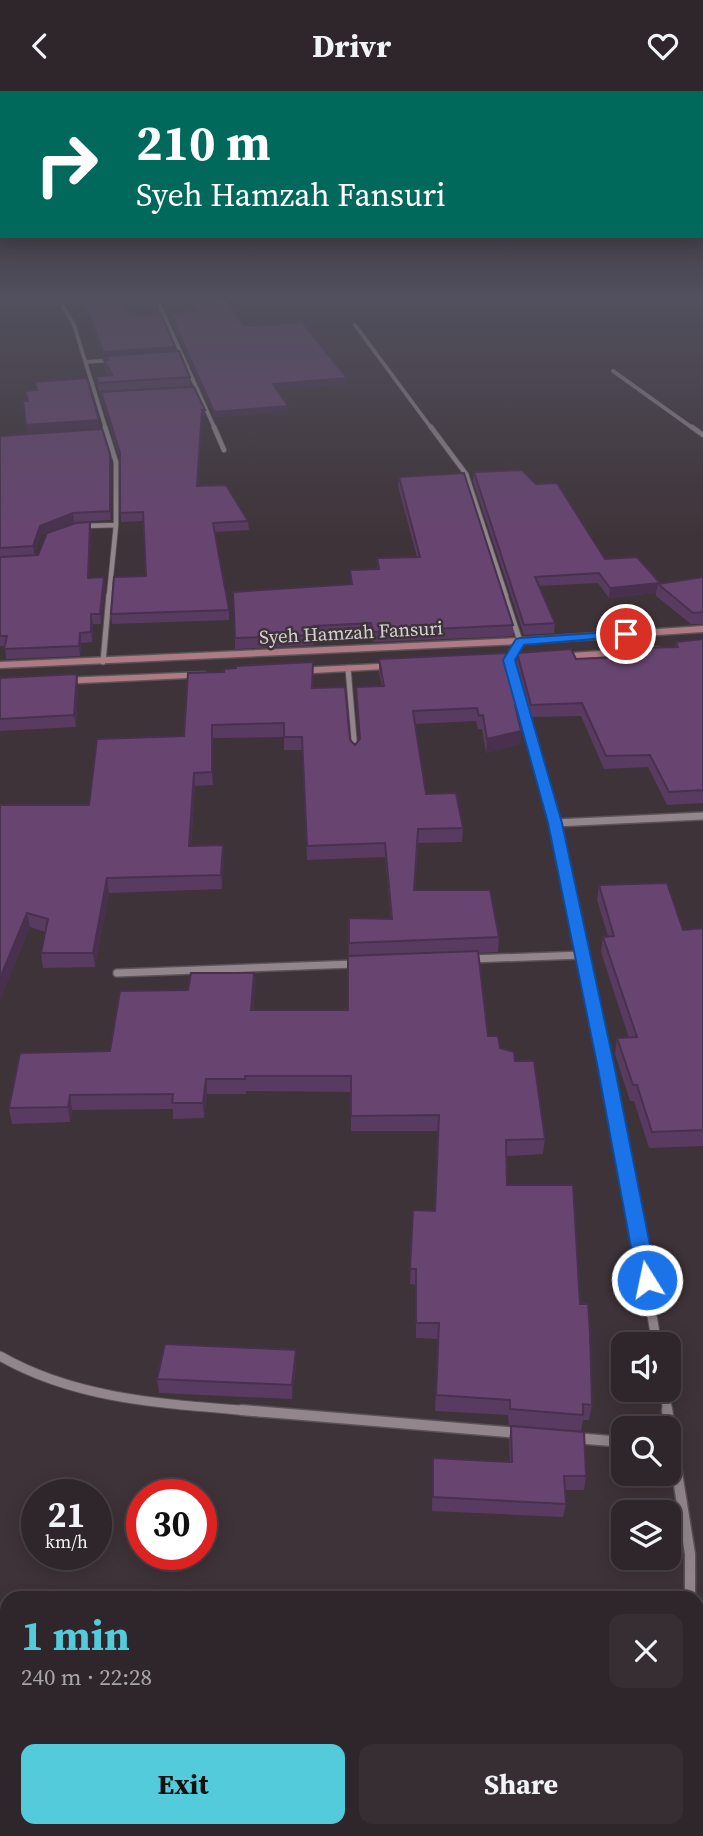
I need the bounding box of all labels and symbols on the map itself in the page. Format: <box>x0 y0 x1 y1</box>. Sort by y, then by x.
pin <box>596 604 656 664</box>
street label: Syeh Hamzah Fansuri <box>259 614 444 650</box>
position arrow <box>610 1243 684 1317</box>
speed limit sign: 30 <box>126 1479 217 1570</box>

